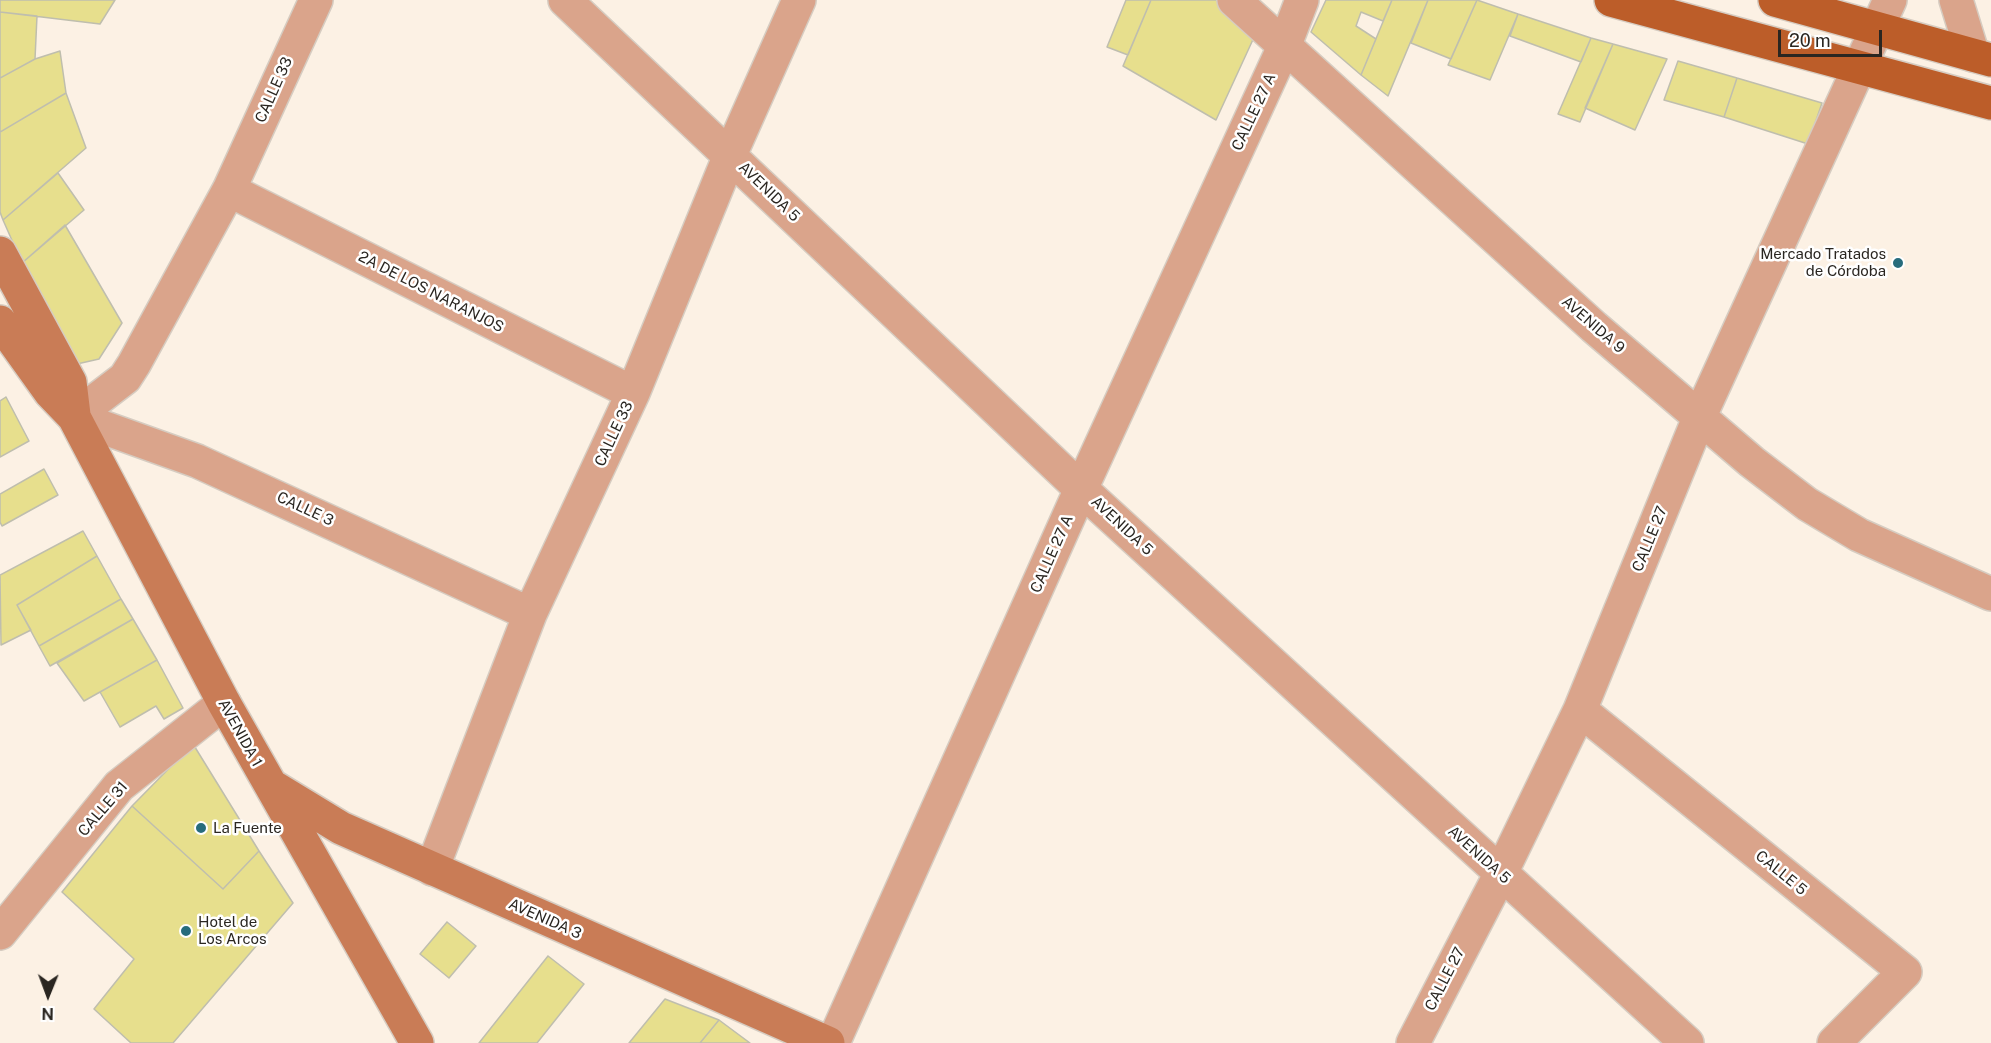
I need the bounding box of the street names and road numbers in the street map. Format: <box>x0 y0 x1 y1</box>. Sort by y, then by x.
street label: CALLE 33 <box>252 54 296 126</box>
street label: CALLE 27 A <box>1228 70 1280 154</box>
street label: AVENIDA 5 <box>735 158 803 226</box>
street label: 2A DE LOS NARANJOS <box>355 248 507 336</box>
street label: AVENIDA 9 <box>1558 293 1628 357</box>
street label: CALLE 33 <box>591 399 637 469</box>
street label: CALLE 3 <box>274 488 336 530</box>
street label: AVENIDA 5 <box>1087 493 1157 559</box>
street label: CALLE 27 <box>1629 504 1671 574</box>
street label: CALLE 27 A <box>1027 512 1077 596</box>
street label: AVENIDA 1 <box>214 696 266 770</box>
street label: CALLE 31 <box>74 778 132 840</box>
street label: AVENIDA 5 <box>1444 822 1514 888</box>
street label: CALLE 5 <box>1752 847 1810 899</box>
street label: AVENIDA 3 <box>506 895 584 943</box>
street label: CALLE 27 <box>1421 944 1469 1014</box>

